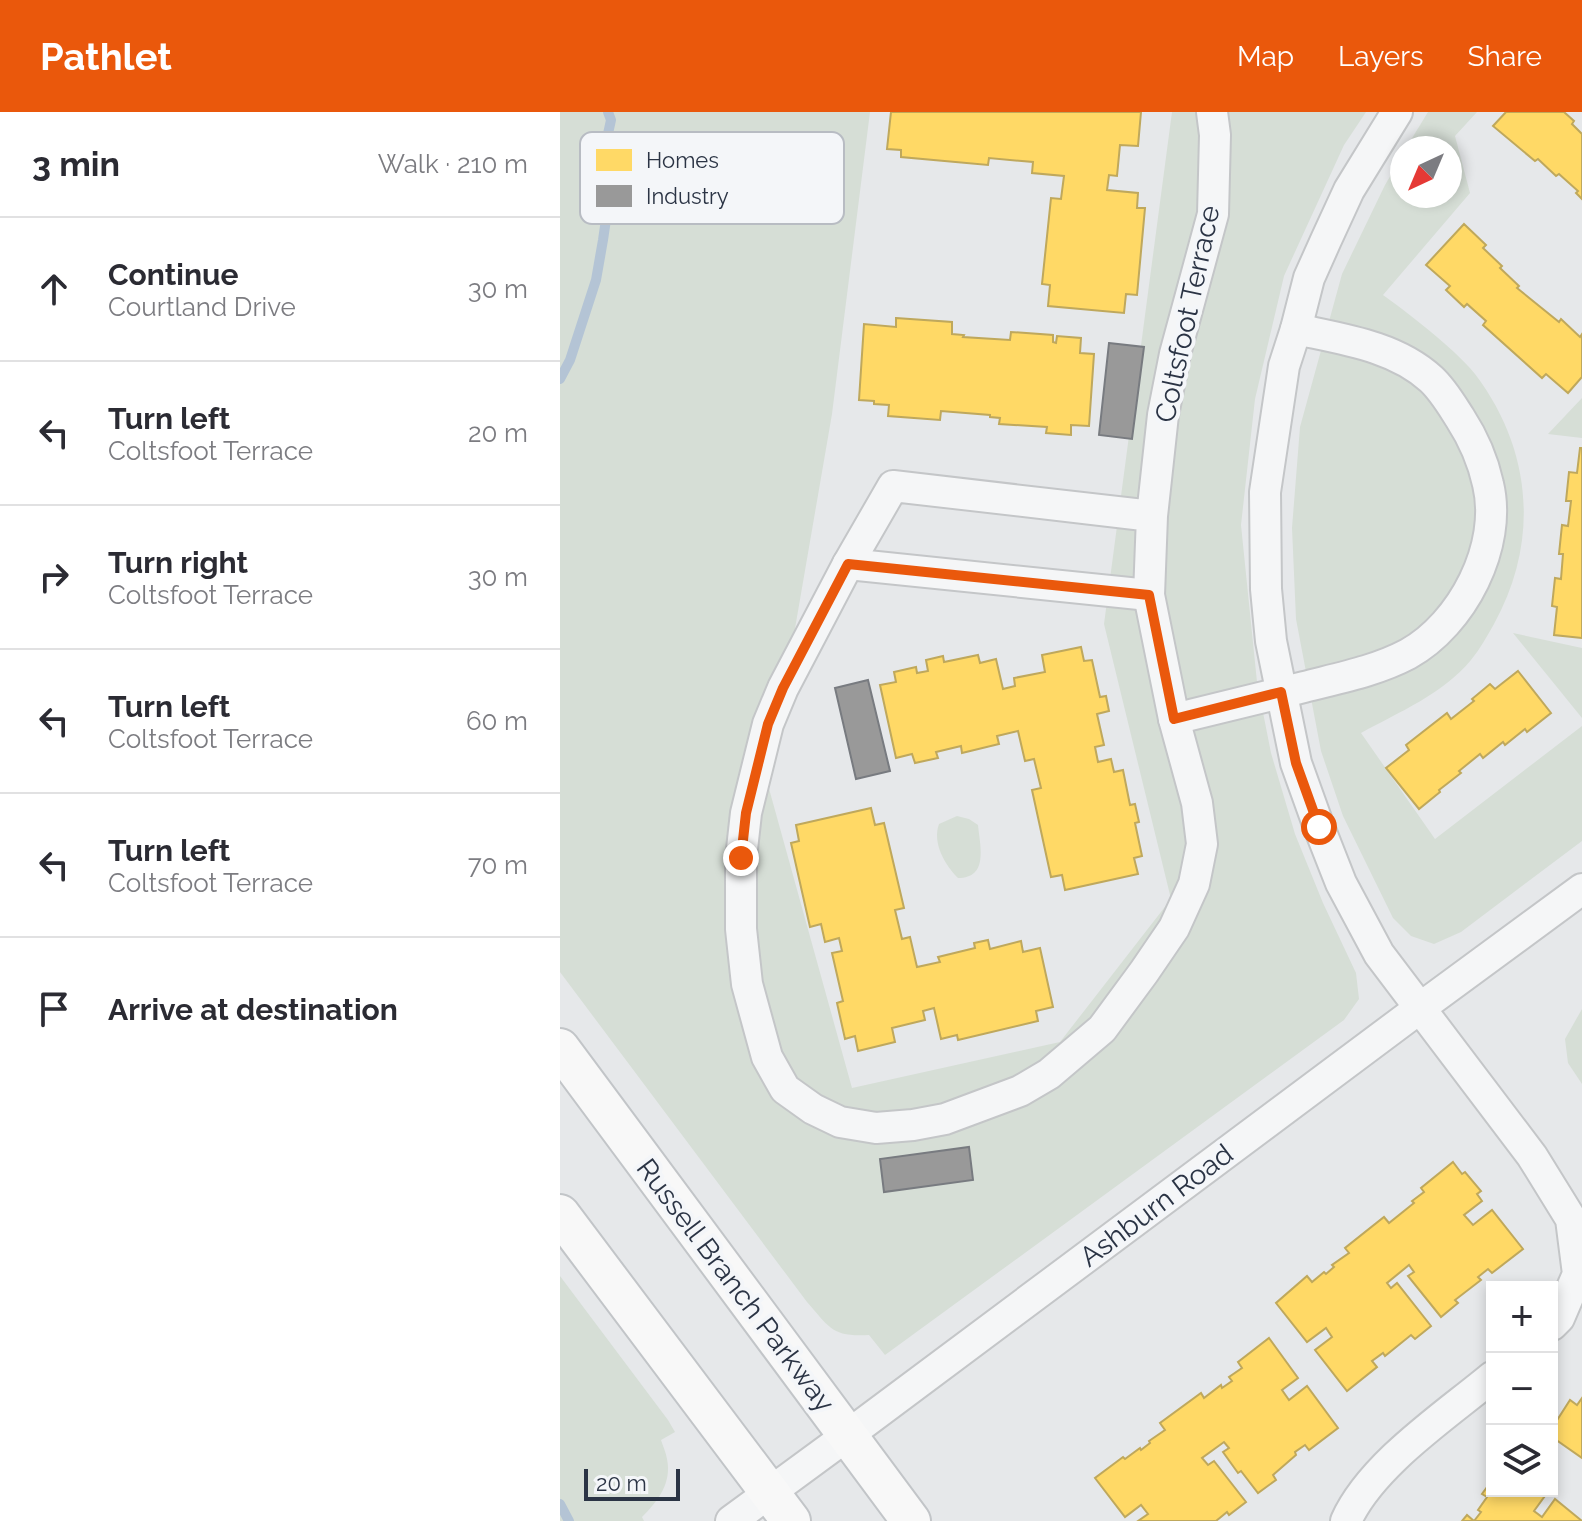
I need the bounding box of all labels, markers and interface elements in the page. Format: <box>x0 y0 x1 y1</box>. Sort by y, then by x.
text: Pathlet <box>40 34 172 79</box>
text: Map <box>1237 40 1294 73</box>
text: Layers <box>1338 40 1424 73</box>
text: Share <box>1468 40 1542 73</box>
legend <box>580 132 844 224</box>
north arrow <box>1390 136 1462 208</box>
text: 3 min <box>32 144 120 184</box>
text: Homes <box>646 147 719 173</box>
text: Walk · 210 m <box>378 149 528 179</box>
text: Industry <box>646 183 729 209</box>
street label: Coltsfoot Terrace <box>1148 203 1227 426</box>
text: Continue <box>108 257 239 292</box>
icon: ahead <box>32 267 76 311</box>
text: 30 m <box>468 274 528 304</box>
text: Courtland Drive <box>108 292 296 322</box>
text: Turn left <box>108 401 230 436</box>
icon: left <box>32 411 76 455</box>
text: 20 m <box>468 418 528 448</box>
text: Coltsfoot Terrace <box>108 436 313 466</box>
text: Turn right <box>108 545 248 580</box>
icon: right <box>32 555 76 599</box>
text: 30 m <box>468 562 528 592</box>
text: Coltsfoot Terrace <box>108 580 313 610</box>
text: Turn left <box>108 689 230 724</box>
icon: left <box>32 699 76 743</box>
text: 60 m <box>466 706 528 736</box>
text: Coltsfoot Terrace <box>108 724 313 754</box>
route start <box>1301 809 1337 845</box>
text: Turn left <box>108 833 230 868</box>
route end <box>723 840 759 876</box>
icon: left <box>32 843 76 887</box>
text: 70 m <box>468 850 528 880</box>
text: Coltsfoot Terrace <box>108 868 313 898</box>
icon: arrive <box>32 987 76 1031</box>
text: Arrive at destination <box>108 992 398 1027</box>
street label: Ashburn Road <box>1073 1137 1239 1274</box>
street label: Russell Branch Parkway <box>630 1152 841 1418</box>
map controls <box>1486 1281 1558 1497</box>
button: + <box>1486 1281 1558 1353</box>
button: − <box>1486 1353 1558 1425</box>
button: layers <box>1486 1425 1558 1497</box>
scale bar <box>584 1465 680 1501</box>
text: 20 m <box>596 1470 647 1496</box>

